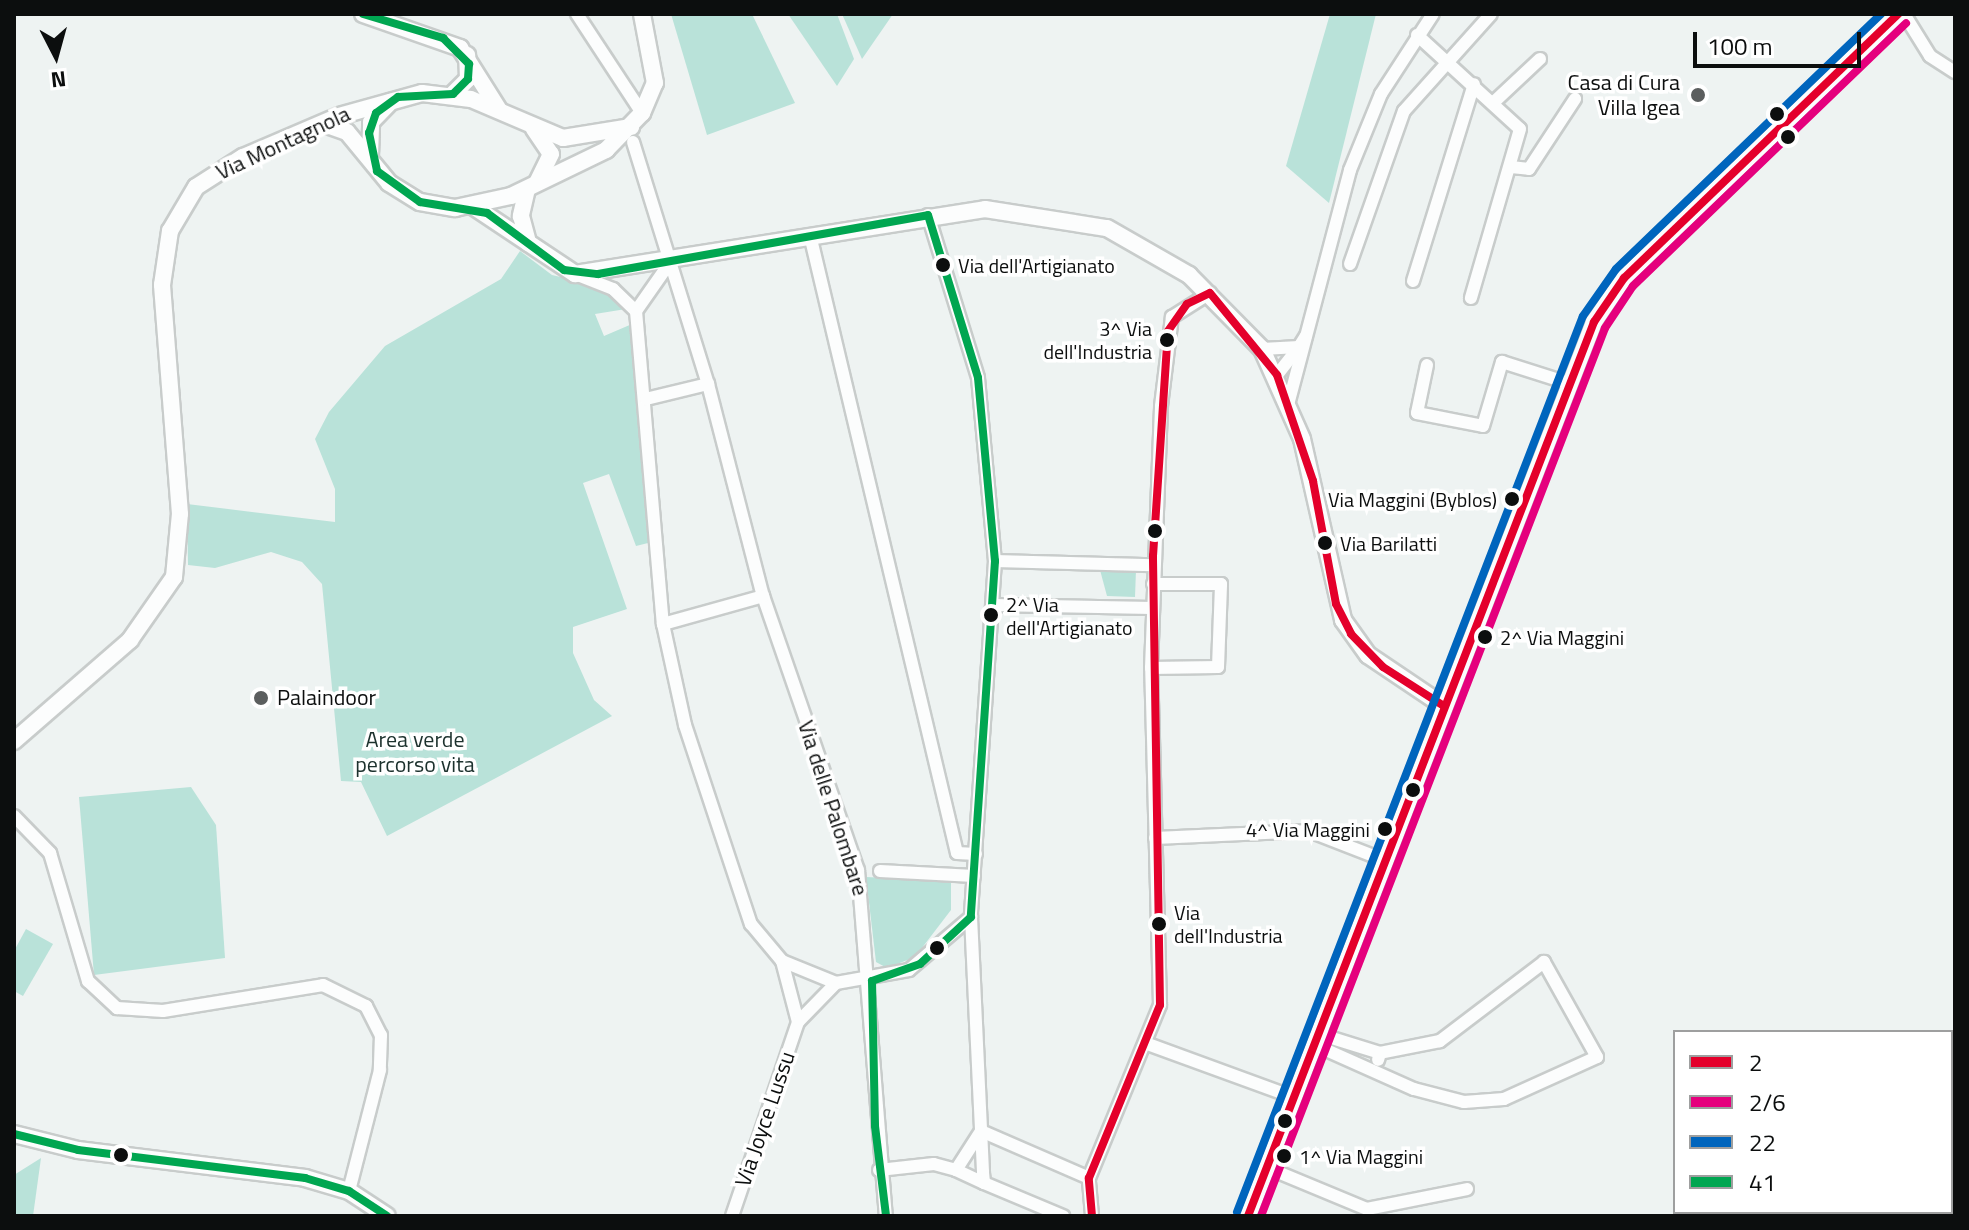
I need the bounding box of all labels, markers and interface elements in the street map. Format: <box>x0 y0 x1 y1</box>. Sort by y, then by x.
north arrow <box>16 16 96 96</box>
scale bar <box>1697 16 1865 66</box>
text: 100 m <box>1707 28 1773 64</box>
text: N <box>49 62 68 98</box>
place label: Casa di Cura Villa Igea <box>1568 69 1680 120</box>
marker: Casa di Cura Villa Igea <box>1687 84 1709 106</box>
street label: Via Montagnola <box>212 100 354 186</box>
unlabelled marker <box>1769 106 1785 122</box>
unlabelled marker <box>1780 129 1796 145</box>
place label: Via dell'Artigianato <box>958 253 1115 277</box>
marker: Via dell'Artigianato <box>935 257 951 273</box>
place label: 3^ Via dell'Industria <box>1043 316 1152 363</box>
marker: 3^ Via dell'Industria <box>1159 332 1175 348</box>
place label: Via Maggini (Byblos) <box>1328 487 1497 511</box>
marker: Via Maggini (Byblos) <box>1504 491 1520 507</box>
unlabelled marker <box>1147 523 1163 539</box>
place label: Via Barilatti <box>1340 531 1437 555</box>
marker: Via Barilatti <box>1317 535 1333 551</box>
place label: 2^ Via dell'Artigianato <box>1006 592 1132 639</box>
marker: 2^ Via dell'Artigianato <box>983 607 999 623</box>
place label: 2^ Via Maggini <box>1500 625 1624 649</box>
marker: 2^ Via Maggini <box>1477 629 1493 645</box>
place label: Palaindoor <box>277 685 376 711</box>
marker: Palaindoor <box>252 689 270 707</box>
street label: Via delle Palombare <box>792 717 874 899</box>
park label: Area verde percorso vita <box>355 726 475 778</box>
unlabelled marker <box>1405 782 1421 798</box>
place label: 4^ Via Maggini <box>1246 817 1370 841</box>
marker: 4^ Via Maggini <box>1377 821 1393 837</box>
place label: Via dell'Industria <box>1174 900 1283 947</box>
marker: Via dell'Industria <box>1151 916 1167 932</box>
unlabelled marker <box>929 940 945 956</box>
legend <box>1673 1030 1953 1214</box>
text: 2 <box>1749 1044 1762 1080</box>
street label: Via Joyce Lussu <box>730 1048 800 1190</box>
text: 2/6 <box>1749 1084 1786 1120</box>
unlabelled marker <box>1277 1113 1293 1129</box>
text: 22 <box>1749 1124 1776 1160</box>
place label: 1^ Via Maggini <box>1299 1144 1423 1168</box>
unlabelled marker <box>113 1147 129 1163</box>
marker: 1^ Via Maggini <box>1276 1148 1292 1164</box>
text: 41 <box>1749 1164 1776 1200</box>

